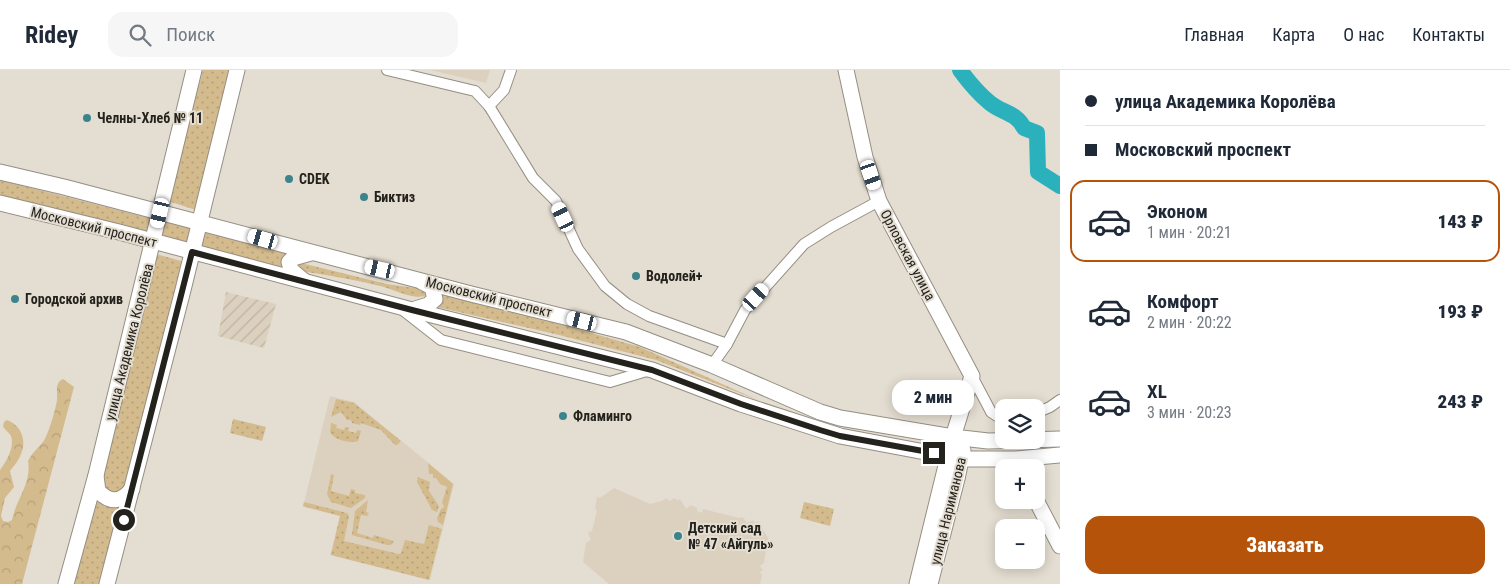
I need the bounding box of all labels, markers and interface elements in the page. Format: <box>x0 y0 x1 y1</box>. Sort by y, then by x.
search box <box>108 12 458 57</box>
text: Ridey <box>25 21 78 49</box>
icon: search <box>126 21 154 49</box>
text: Поиск <box>166 23 215 46</box>
text: Главная <box>1184 24 1244 45</box>
text: Карта <box>1272 24 1315 45</box>
text: О нас <box>1343 24 1384 45</box>
text: Контакты <box>1412 24 1485 45</box>
text: улица Академика Королёва <box>1115 90 1336 113</box>
place label: Челны-Хлеб № 11 <box>97 110 203 126</box>
marker: Челны-Хлеб № 11 <box>81 112 93 124</box>
text: Московский проспект <box>1115 138 1291 161</box>
car <box>859 158 882 192</box>
place label: CDEK <box>299 171 330 187</box>
marker: CDEK <box>283 173 295 185</box>
place label: Биктиз <box>374 189 415 205</box>
marker: Биктиз <box>358 191 370 203</box>
car <box>149 197 170 229</box>
icon: car <box>1087 199 1132 244</box>
car <box>549 200 576 234</box>
text: Эконом <box>1147 200 1208 223</box>
street label: Московский проспект <box>29 204 159 250</box>
street label: Орловская улица <box>877 207 939 303</box>
text: 143 ₽ <box>1438 210 1483 233</box>
text: 1 мин · 20:21 <box>1147 223 1232 242</box>
car <box>246 228 279 250</box>
car <box>363 258 396 280</box>
street label: улица Академика Королёва <box>102 262 156 422</box>
place label: Водолей+ <box>646 268 703 284</box>
marker: Водолей+ <box>630 270 642 282</box>
street label: Московский проспект <box>424 274 554 320</box>
car <box>740 281 771 313</box>
icon: car <box>1087 289 1132 334</box>
text: Комфорт <box>1147 290 1219 313</box>
place label: Городской архив <box>25 291 123 307</box>
marker: Городской архив <box>9 293 21 305</box>
text: 193 ₽ <box>1438 300 1483 323</box>
car <box>565 310 598 332</box>
text: 2 мин · 20:22 <box>1147 313 1232 332</box>
icon: car <box>1087 379 1132 424</box>
callout: 2 мин <box>893 380 975 416</box>
text: XL <box>1147 380 1167 403</box>
text: 2 мин <box>914 388 952 407</box>
text: 243 ₽ <box>1438 390 1483 413</box>
map controls <box>995 399 1045 569</box>
button: layers <box>995 399 1045 449</box>
text: 3 мин · 20:23 <box>1147 403 1232 422</box>
place label: Фламинго <box>573 408 632 424</box>
marker: Фламинго <box>557 410 569 422</box>
route end <box>923 442 945 464</box>
street label: улица Нариманова <box>927 456 969 566</box>
button: + <box>995 459 1045 509</box>
route start <box>113 509 135 531</box>
button: Заказать <box>1085 516 1485 574</box>
button: − <box>995 519 1045 569</box>
place label: Детский сад № 47 «Айгуль» <box>688 520 773 552</box>
marker: Детский сад № 47 «Айгуль» <box>672 530 684 542</box>

